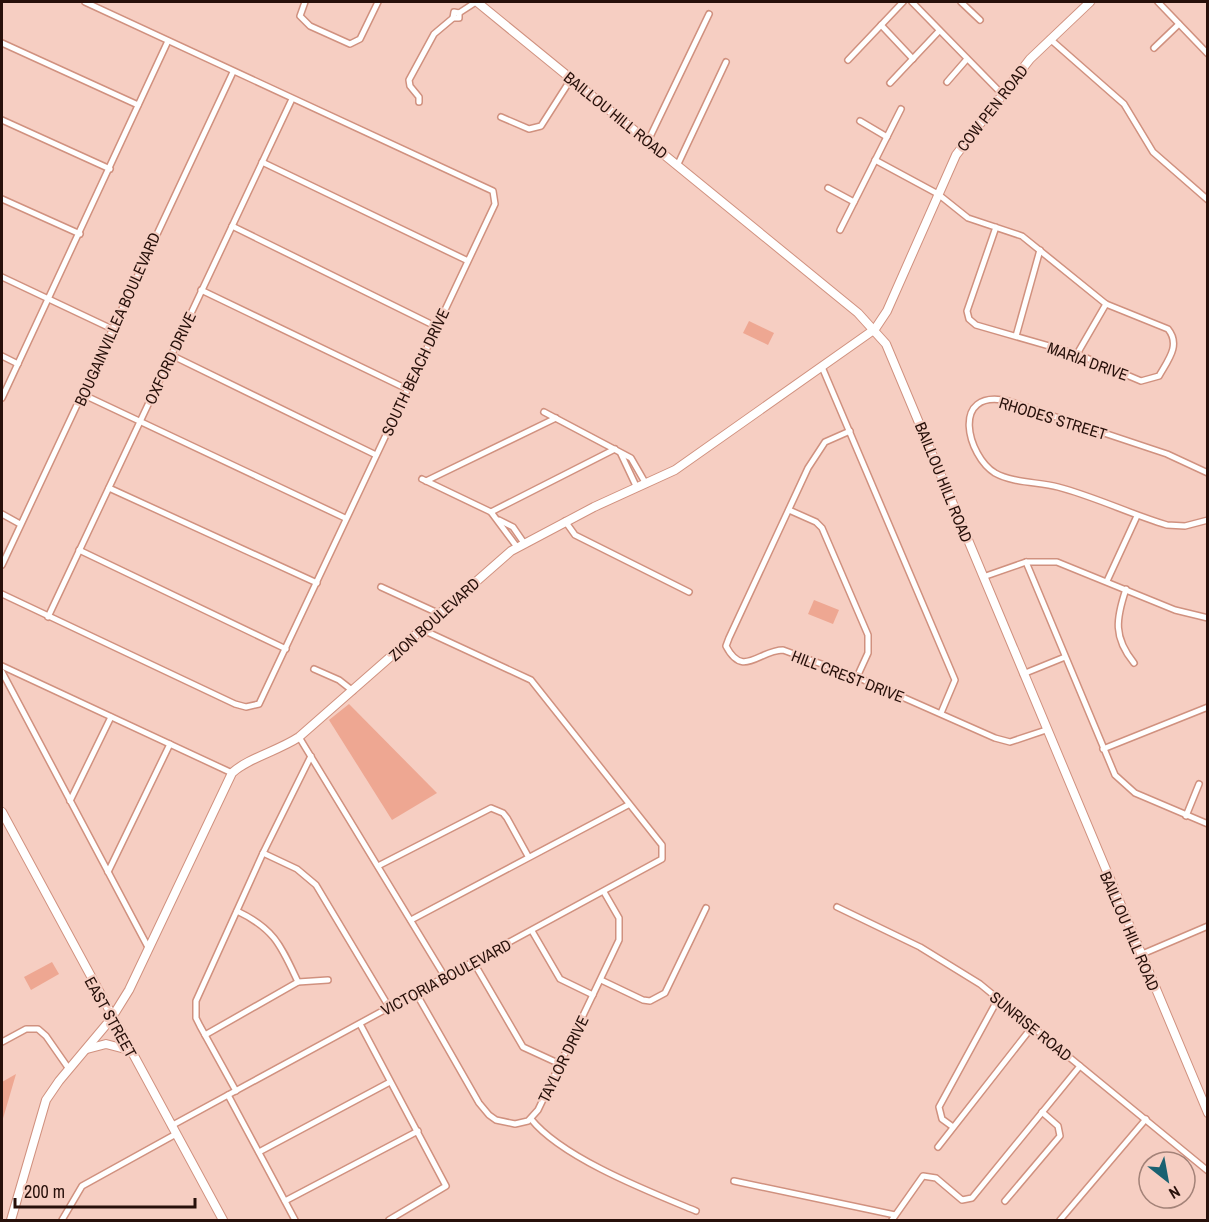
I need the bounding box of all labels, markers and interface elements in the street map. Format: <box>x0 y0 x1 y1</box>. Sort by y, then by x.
street label: COW PEN ROAD <box>951 60 1033 156</box>
street label: BAILLOU HILL ROAD <box>559 66 673 164</box>
street label: BOUGAINVILLEA BOULEVARD <box>69 229 165 409</box>
street label: SOUTH BEACH DRIVE <box>376 305 454 439</box>
street label: OXFORD DRIVE <box>139 308 201 408</box>
street label: MARIA DRIVE <box>1044 336 1132 386</box>
street label: RHODES STREET <box>996 391 1110 445</box>
street label: BAILLOU HILL ROAD <box>910 419 978 545</box>
street label: ZION BOULEVARD <box>384 572 484 666</box>
street label: HILL CREST DRIVE <box>789 644 907 708</box>
street label: BAILLOU HILL ROAD <box>1095 868 1165 994</box>
street label: VICTORIA BOULEVARD <box>377 933 515 1021</box>
street label: EAST STREET <box>80 973 142 1061</box>
street label: SUNRISE ROAD <box>985 986 1077 1066</box>
street label: TAYLOR DRIVE <box>532 1012 594 1106</box>
north arrow <box>1137 1150 1197 1210</box>
scale bar <box>15 1171 195 1209</box>
text: 200 m <box>24 1179 65 1204</box>
text: N <box>1165 1181 1184 1205</box>

